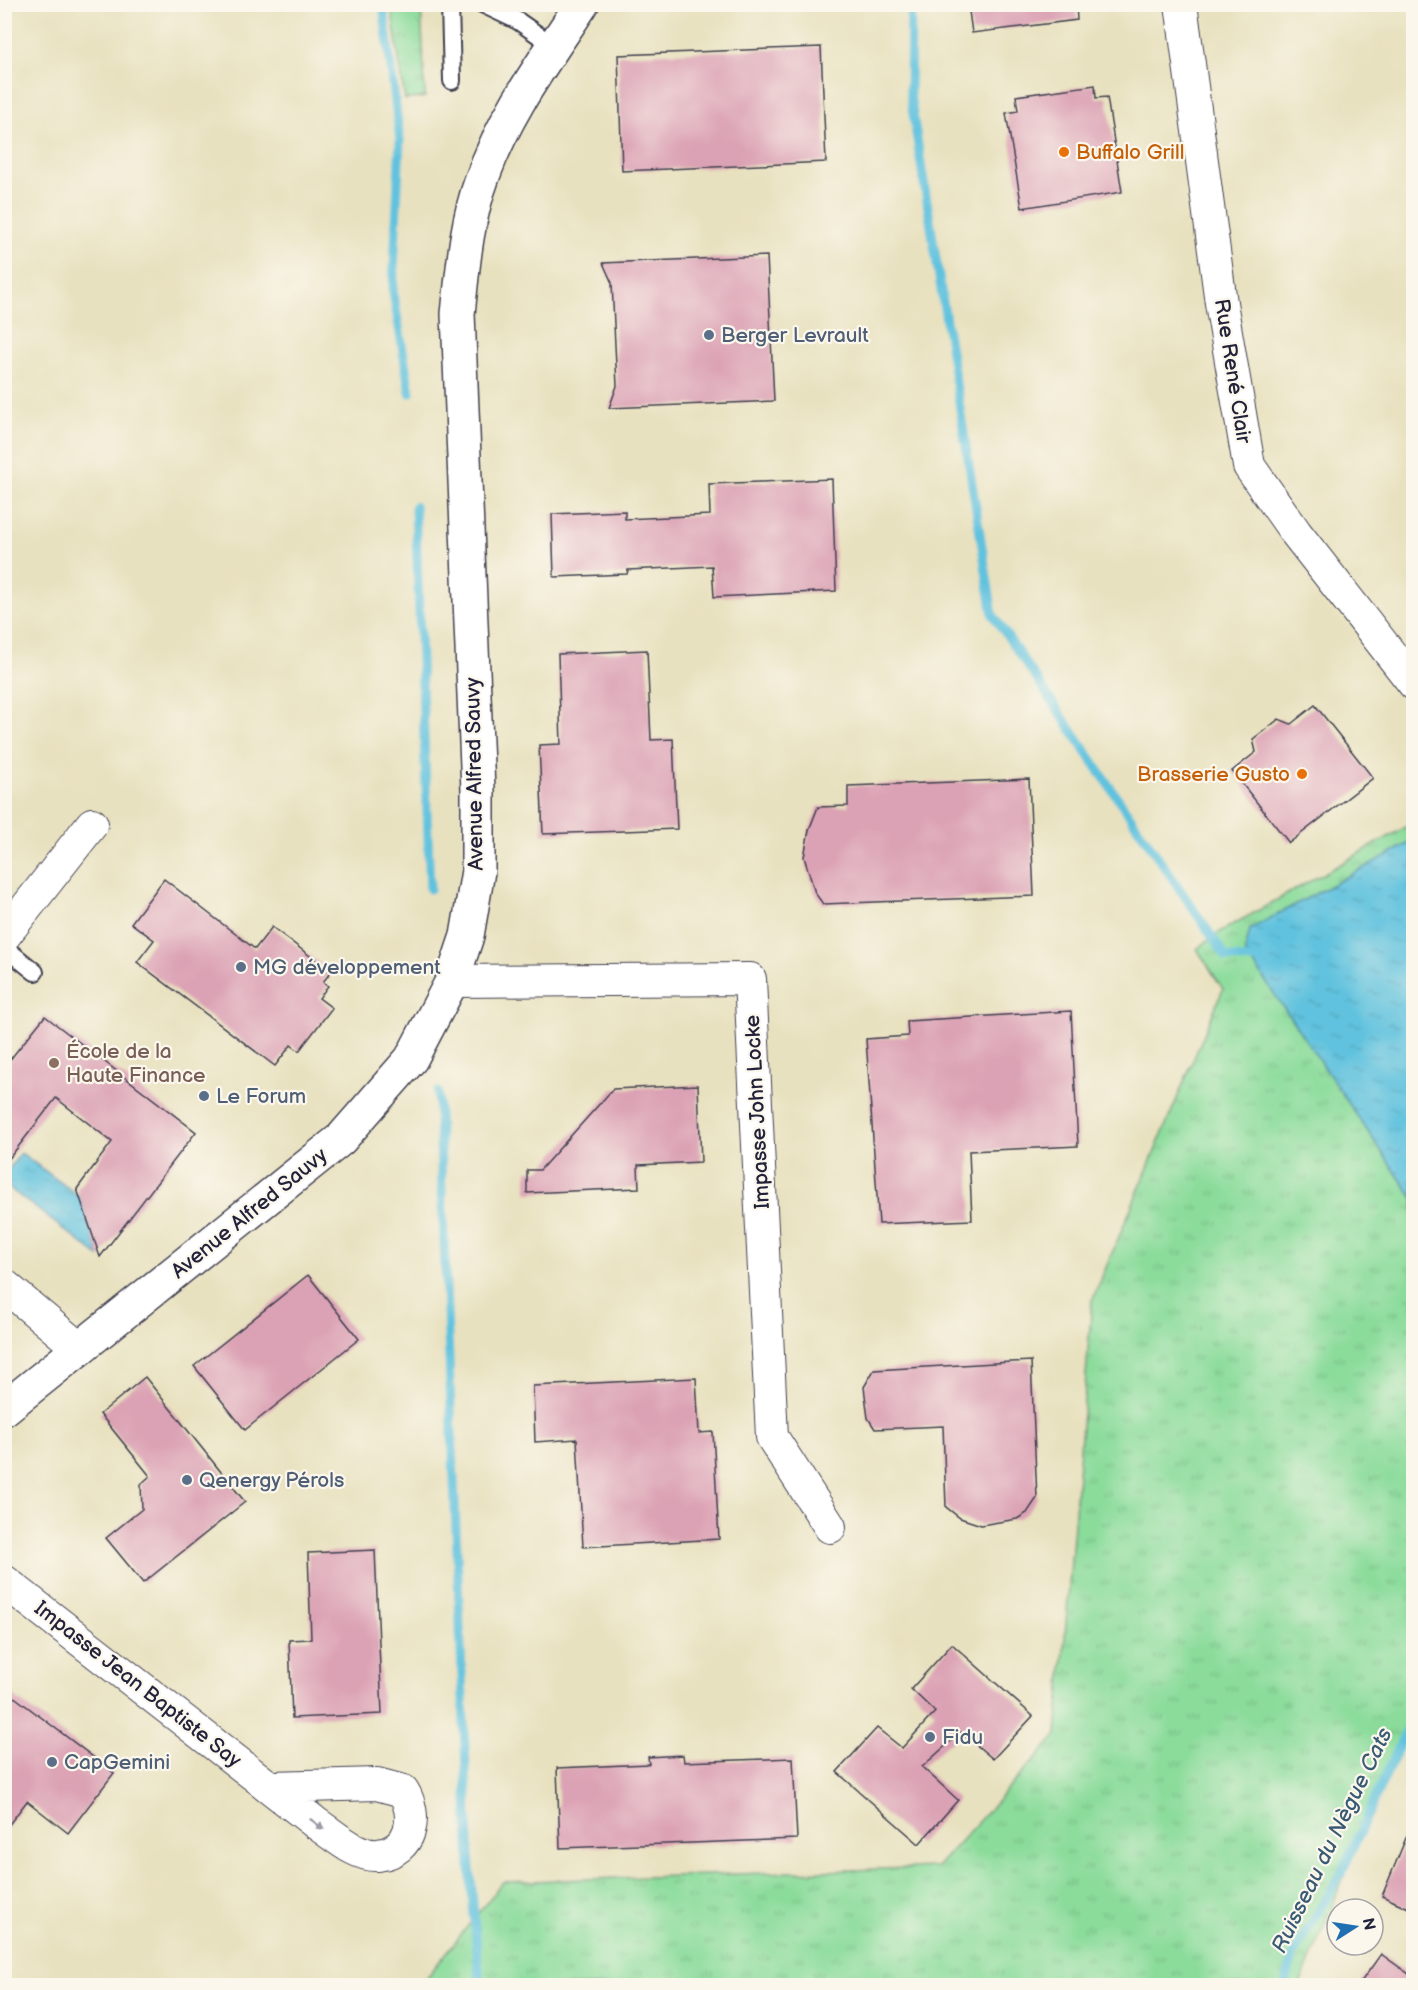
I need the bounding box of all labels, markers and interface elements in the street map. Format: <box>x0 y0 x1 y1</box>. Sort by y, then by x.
place label: Buffalo Grill <box>1076 140 1184 165</box>
marker: Buffalo Grill <box>1057 145 1071 159</box>
street label: Rue René Clair <box>1209 297 1256 446</box>
place label: Berger Levrault <box>721 323 869 348</box>
marker: Berger Levrault <box>702 328 716 342</box>
street label: Avenue Alfred Sauvy <box>460 677 489 871</box>
place label: Brasserie Gusto <box>1137 762 1290 787</box>
marker: Brasserie Gusto <box>1295 767 1309 781</box>
place label: MG développement <box>253 955 441 980</box>
marker: MG développement <box>234 960 248 974</box>
street label: Impasse John Locke <box>740 1014 775 1210</box>
place label: École de la Haute Finance <box>66 1039 206 1088</box>
marker: École de la Haute Finance <box>47 1056 61 1070</box>
place label: Le Forum <box>216 1084 306 1109</box>
marker: Le Forum <box>197 1089 211 1103</box>
street label: Avenue Alfred Sauvy <box>166 1143 333 1284</box>
place label: Qenergy Pérols <box>199 1468 344 1493</box>
marker: Qenergy Pérols <box>180 1473 194 1487</box>
street label: Impasse Jean Baptiste Say <box>29 1596 247 1773</box>
water label: Ruisseau du Nègue Cats <box>1265 1723 1397 1957</box>
place label: Fidu <box>942 1725 983 1750</box>
marker: Fidu <box>923 1730 937 1744</box>
place label: CapGemini <box>64 1750 170 1775</box>
marker: CapGemini <box>45 1755 59 1769</box>
one-way arrow <box>309 1817 324 1829</box>
north arrow <box>1325 1897 1385 1957</box>

